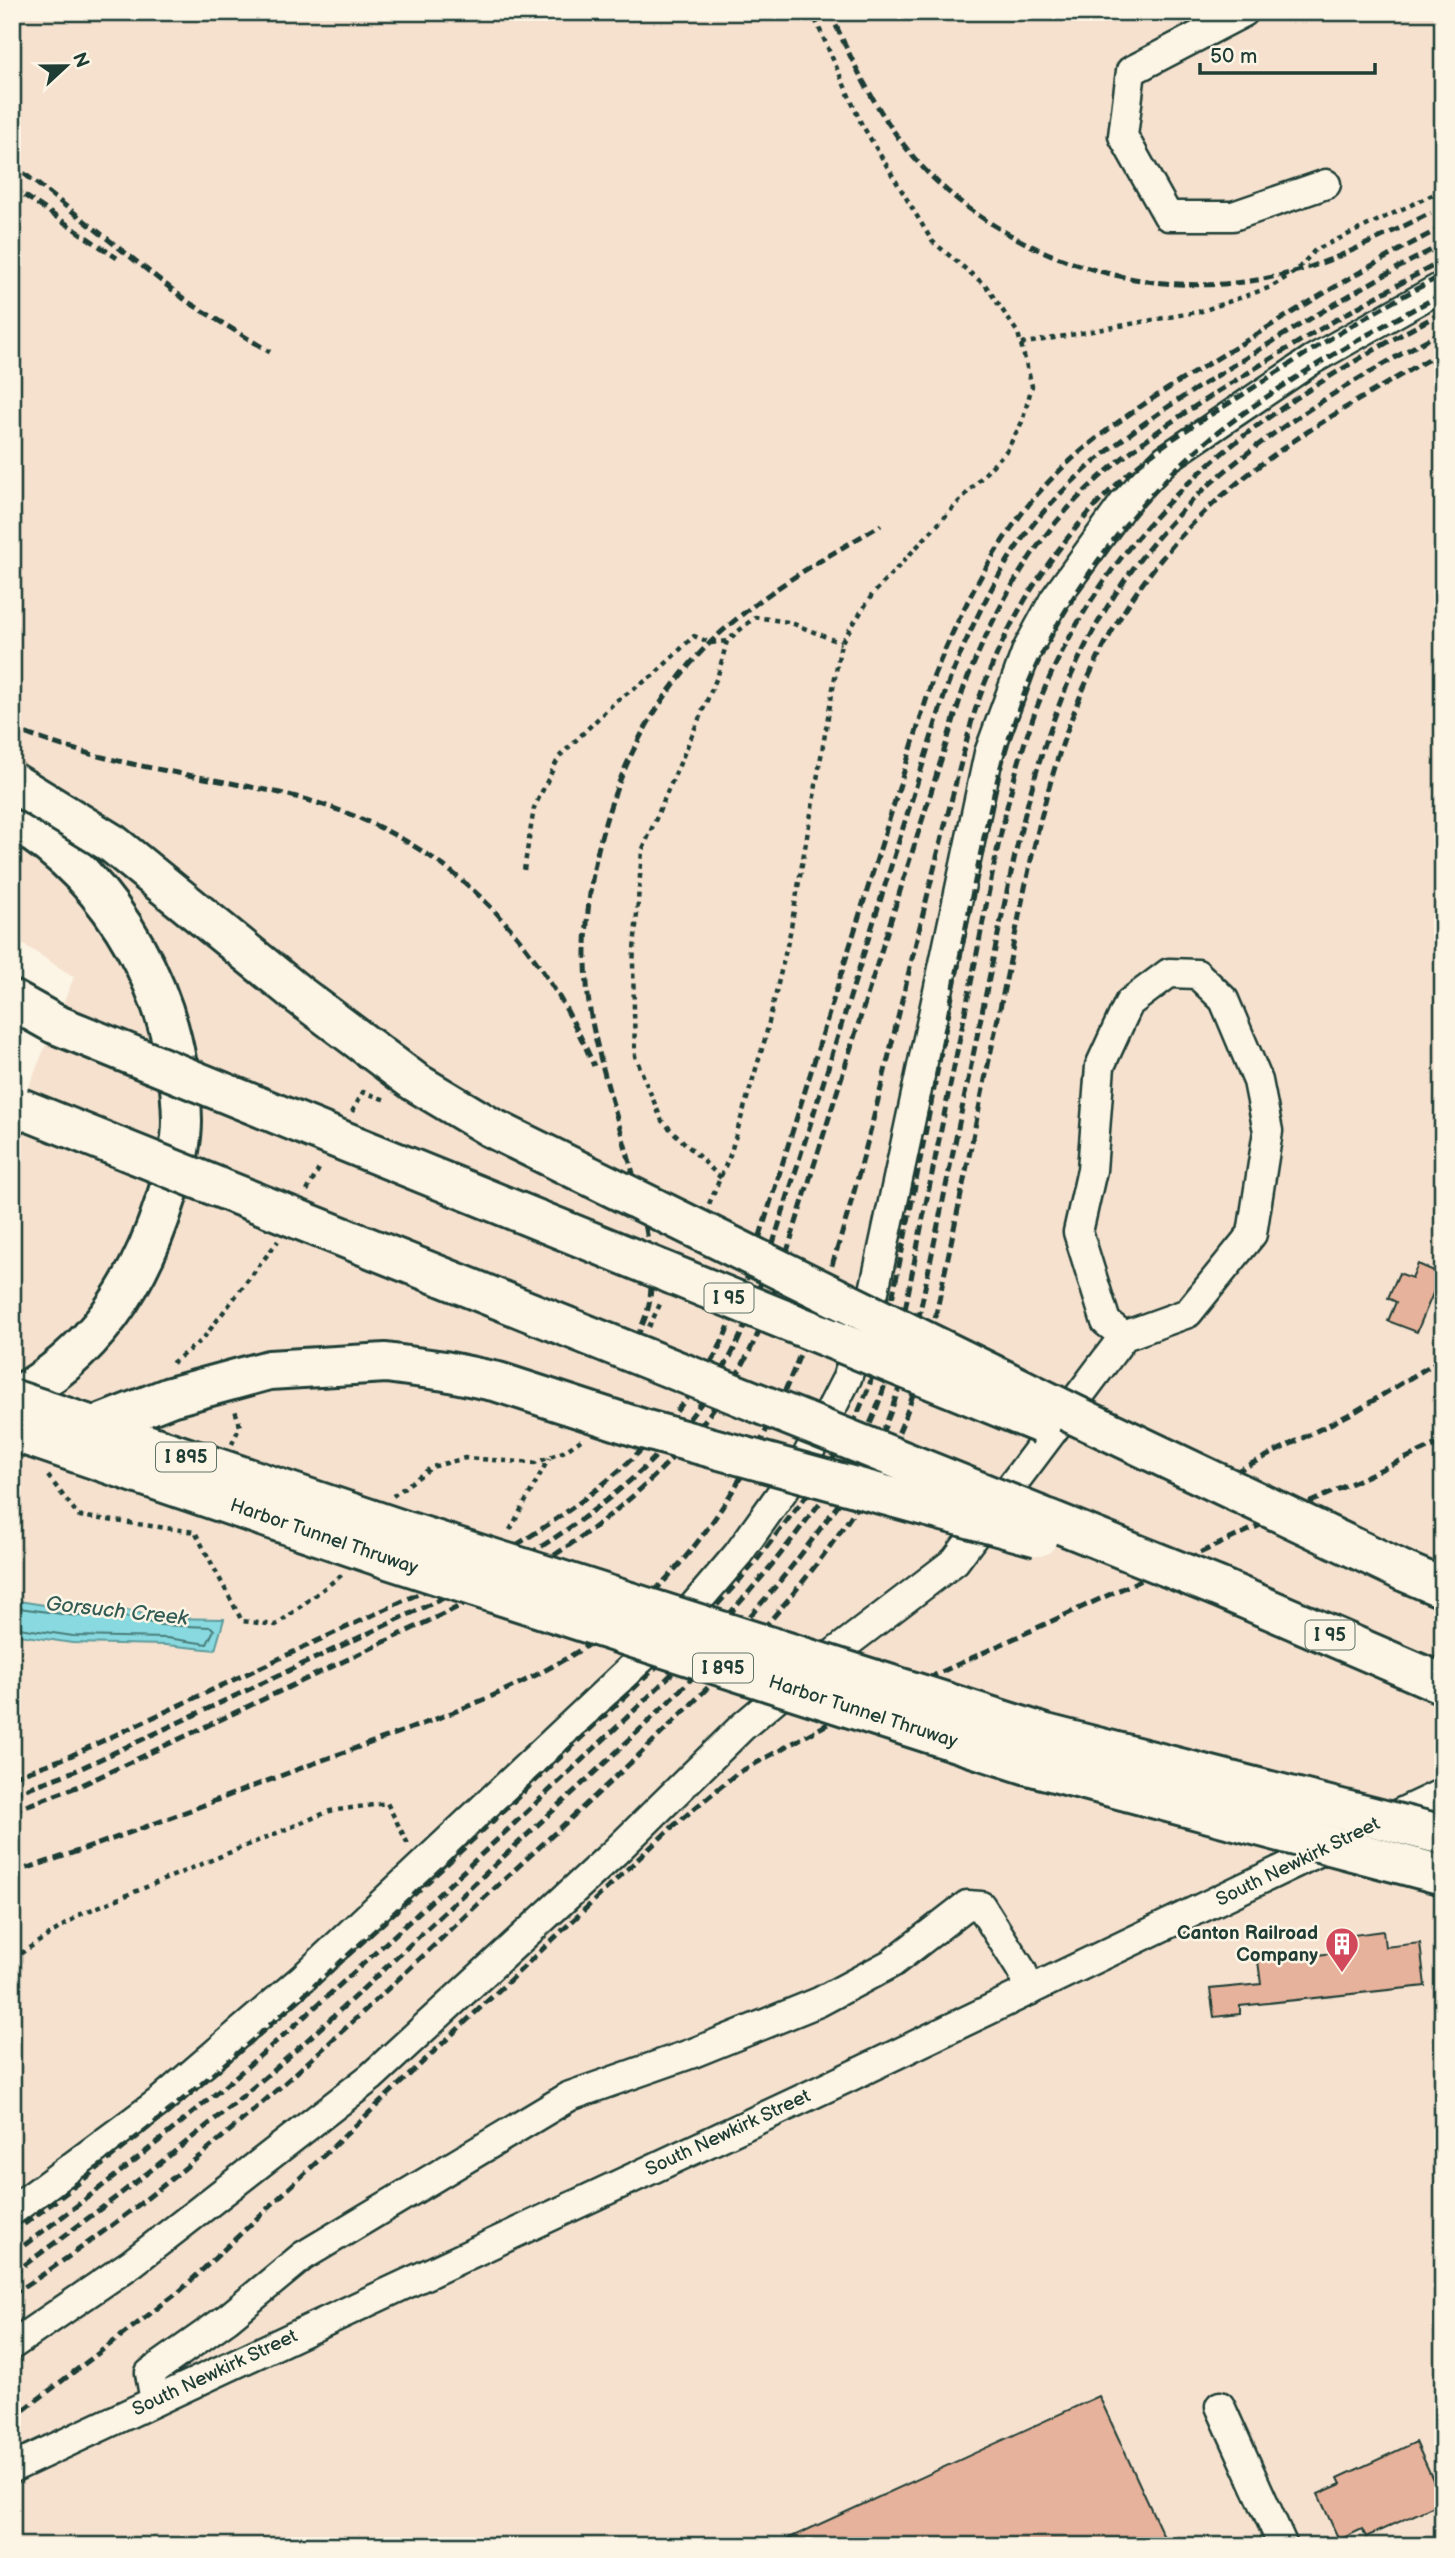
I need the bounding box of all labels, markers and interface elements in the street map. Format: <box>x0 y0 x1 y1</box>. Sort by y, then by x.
north arrow <box>32 32 102 102</box>
scale bar <box>1200 32 1374 76</box>
text: 50 m <box>1210 44 1257 69</box>
text: N <box>67 49 94 71</box>
road number: I 95 <box>704 1283 754 1312</box>
road number: I 895 <box>156 1442 216 1472</box>
street label: Harbor Tunnel Thruway <box>227 1494 421 1580</box>
water label: Gorsuch Creek <box>45 1591 190 1631</box>
road number: I 95 <box>1306 1620 1354 1650</box>
road number: I 895 <box>693 1653 753 1682</box>
street label: Harbor Tunnel Thruway <box>766 1671 961 1754</box>
street label: South Newkirk Street <box>1212 1812 1384 1912</box>
place label: Canton Railroad Company <box>1177 1922 1318 1967</box>
building icon: Canton Railroad Company <box>1323 1925 1361 1974</box>
street label: South Newkirk Street <box>642 2085 814 2181</box>
street label: South Newkirk Street <box>129 2325 301 2421</box>

